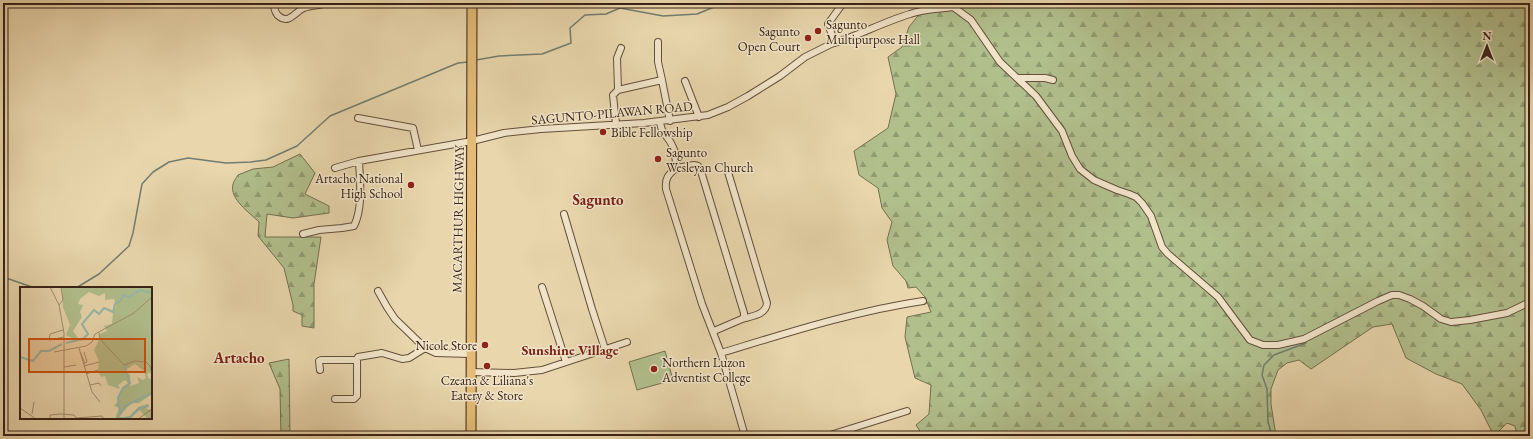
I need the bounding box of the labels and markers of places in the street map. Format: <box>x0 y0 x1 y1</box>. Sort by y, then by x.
place label: Sagunto Multipurpose Hall <box>826 16 920 48</box>
place label: Sagunto Open Court <box>738 23 800 55</box>
marker: Sagunto Multipurpose Hall <box>813 26 823 36</box>
marker: Sagunto Open Court <box>803 33 813 43</box>
place label: Bible Fellowship <box>611 124 693 141</box>
marker: Bible Fellowship <box>598 127 608 137</box>
place label: Sagunto Wesleyan Church <box>666 144 754 176</box>
marker: Sagunto Wesleyan Church <box>653 154 663 164</box>
place label: Artacho National High School <box>314 170 403 202</box>
marker: Artacho National High School <box>406 180 416 190</box>
place label: Nicole Store <box>415 337 477 354</box>
marker: Nicole Store <box>480 340 490 350</box>
place label: Northern Luzon Adventist College <box>661 354 751 386</box>
marker: Czeana & Liliana's Eatery & Store <box>482 361 492 371</box>
marker: Northern Luzon Adventist College <box>649 364 659 374</box>
place label: Czeana & Liliana's Eatery & Store <box>441 372 533 404</box>

